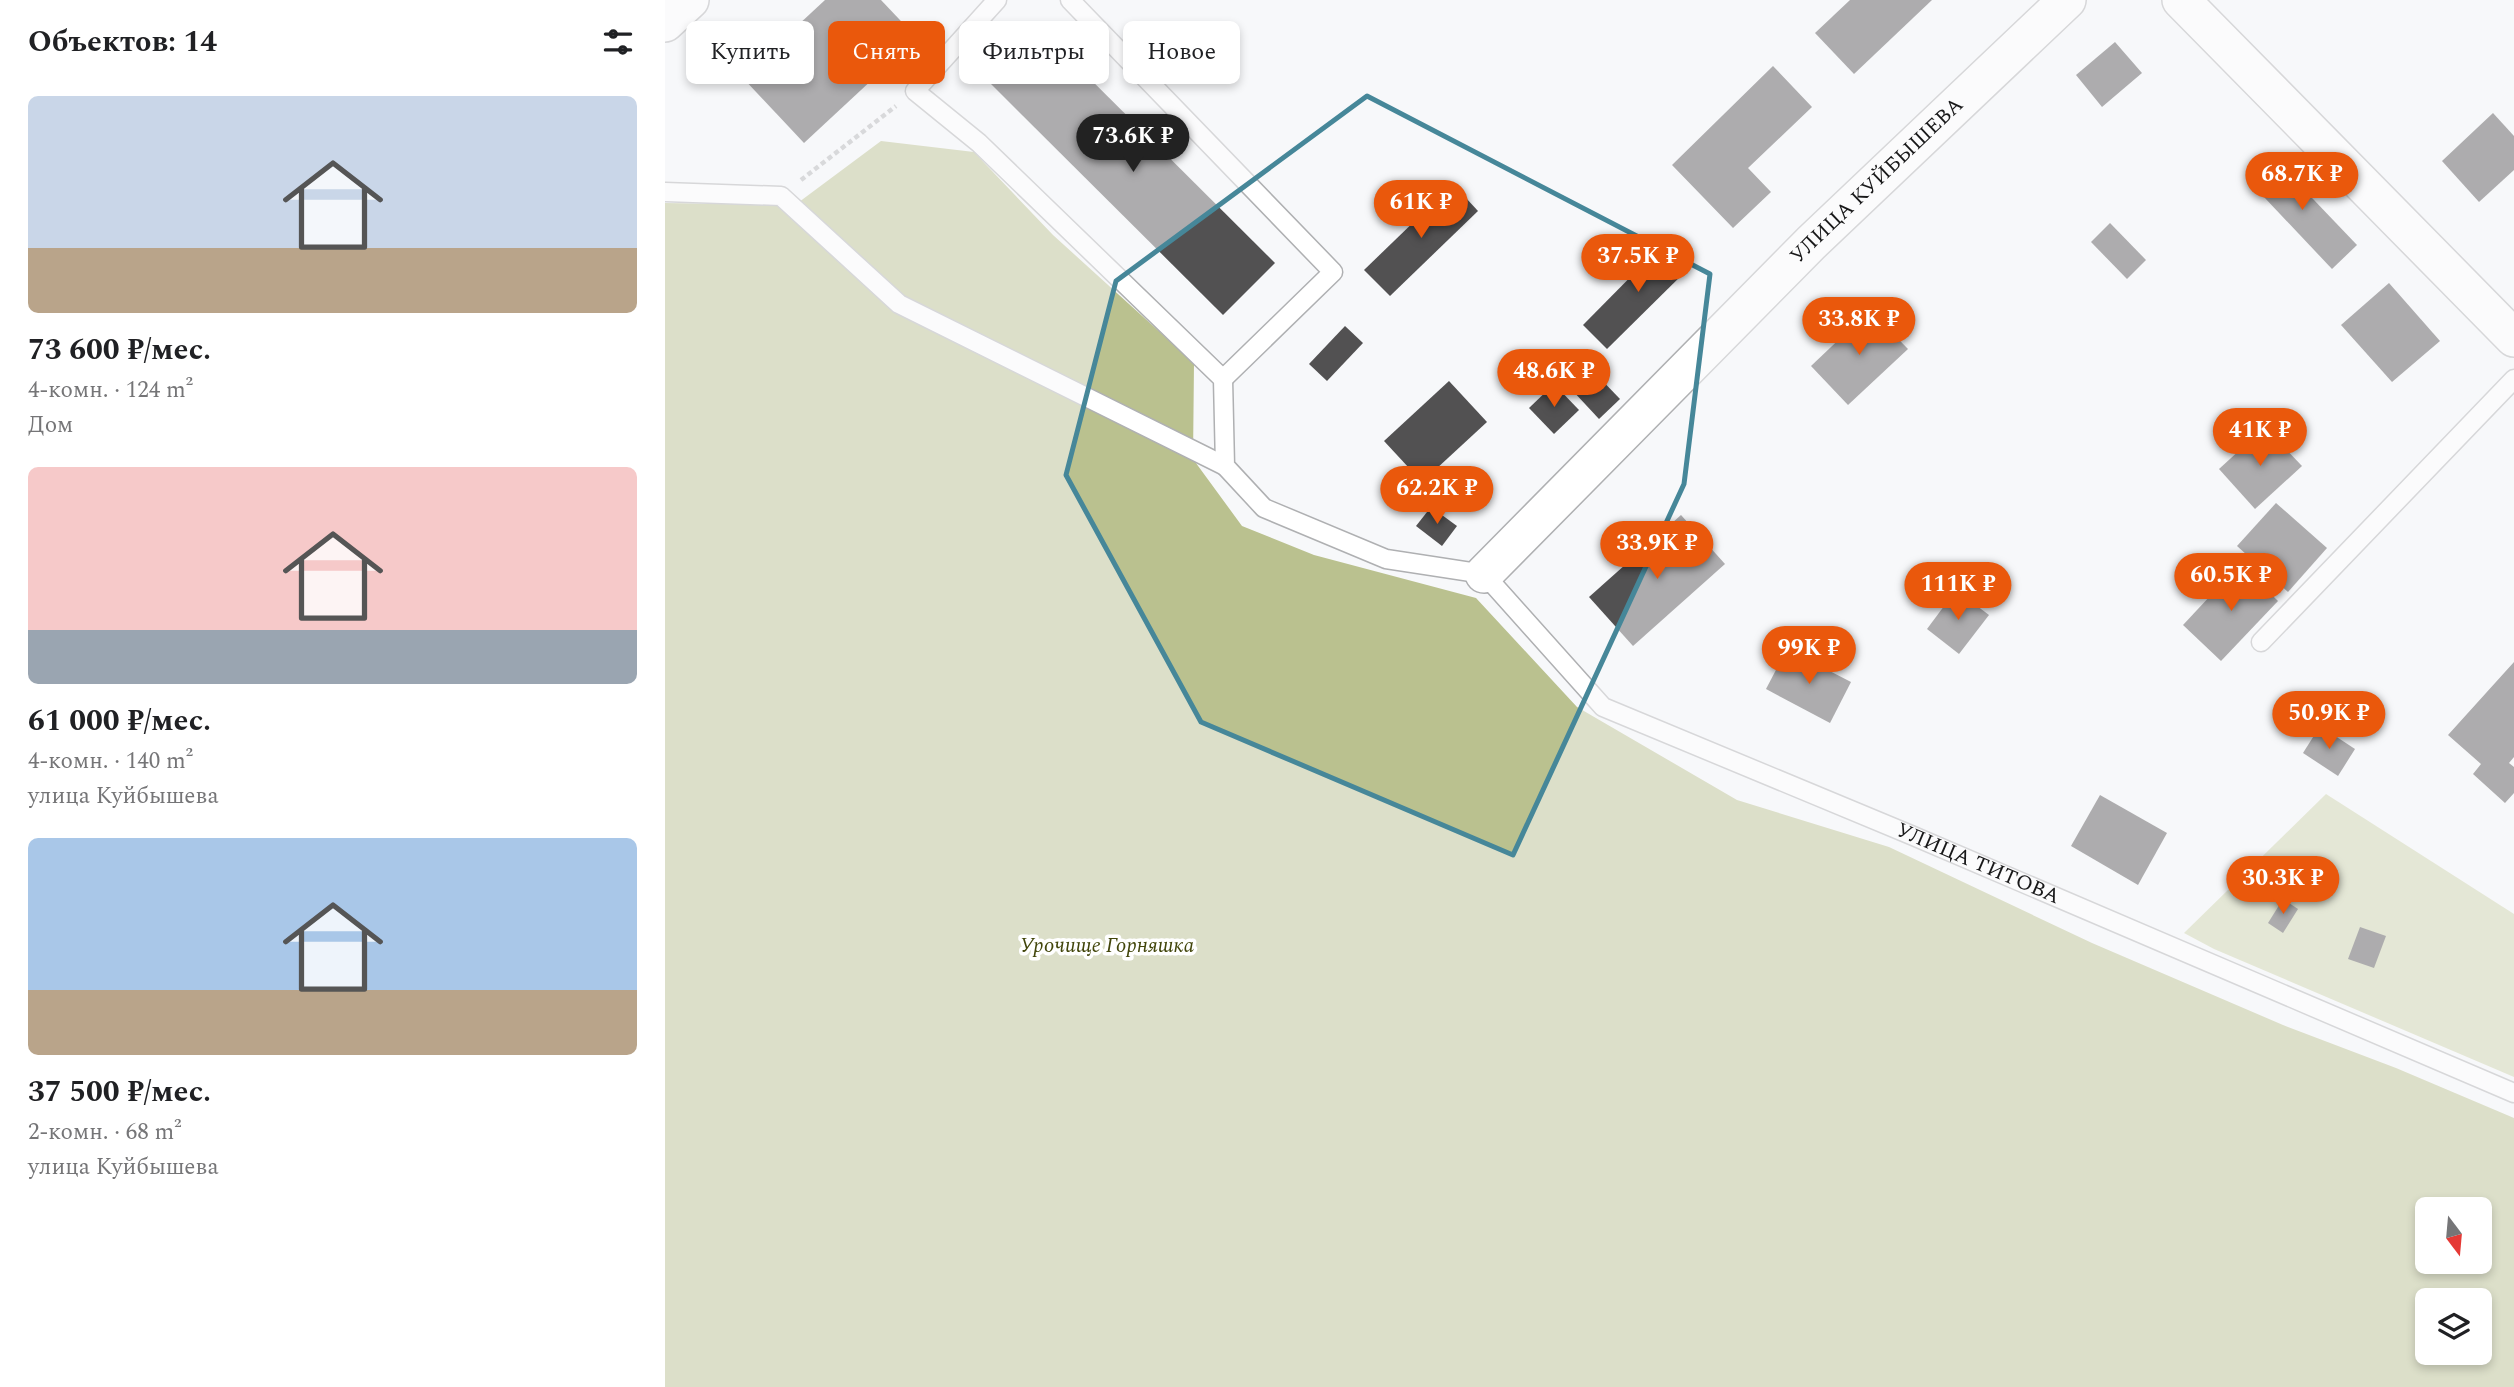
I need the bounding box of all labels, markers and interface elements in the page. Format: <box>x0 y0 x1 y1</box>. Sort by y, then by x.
text: Объектов: 14 <box>28 19 217 65</box>
chip: Купить <box>686 21 814 84</box>
chip: Снять <box>828 21 945 84</box>
chip: Фильтры <box>959 21 1109 84</box>
chip: Новое <box>1123 21 1240 84</box>
icon: filters <box>599 23 637 61</box>
street label: УЛИЦА КУЙБЫШЕВА <box>1783 90 1971 271</box>
pin: 73.6K ₽ <box>1068 114 1198 174</box>
text: 73.6K ₽ <box>1092 119 1174 154</box>
icon: home <box>270 142 396 268</box>
pin: 68.7K ₽ <box>2237 152 2367 212</box>
text: 68.7K ₽ <box>2261 157 2343 192</box>
pin: 61K ₽ <box>1372 180 1470 240</box>
text: 61K ₽ <box>1390 185 1452 220</box>
pin: 37.5K ₽ <box>1573 234 1703 294</box>
text: 37.5K ₽ <box>1597 239 1679 274</box>
pin: 33.8K ₽ <box>1794 298 1924 357</box>
text: 33.8K ₽ <box>1818 302 1900 337</box>
text: 73 600 ₽/мес. <box>28 327 211 373</box>
pin: 48.6K ₽ <box>1489 350 1619 409</box>
text: 48.6K ₽ <box>1513 354 1595 389</box>
text: 4-комн. · 124 m² <box>28 373 193 408</box>
text: Дом <box>28 408 73 443</box>
pin: 41K ₽ <box>2211 408 2309 468</box>
text: 41K ₽ <box>2229 413 2291 448</box>
pin: 62.2K ₽ <box>1372 466 1502 526</box>
text: 62.2K ₽ <box>1396 471 1478 506</box>
icon: home <box>270 513 396 639</box>
pin: 33.9K ₽ <box>1592 522 1722 581</box>
text: 33.9K ₽ <box>1616 526 1698 561</box>
pin: 60.5K ₽ <box>2166 554 2296 613</box>
text: 60.5K ₽ <box>2190 558 2272 593</box>
pin: 111K ₽ <box>1901 562 2015 622</box>
text: 111K ₽ <box>1920 567 1996 602</box>
pin: 99K ₽ <box>1760 626 1858 686</box>
text: 99K ₽ <box>1778 631 1840 666</box>
pin: 50.9K ₽ <box>2264 692 2394 751</box>
text: 50.9K ₽ <box>2288 696 2370 731</box>
text: 61 000 ₽/мес. <box>28 698 211 744</box>
text: 4-комн. · 140 m² <box>28 744 193 779</box>
text: улица Куйбышева <box>28 779 219 814</box>
street label: УЛИЦА ТИТОВА <box>1891 815 2065 913</box>
pin: 30.3K ₽ <box>2218 856 2348 916</box>
text: 30.3K ₽ <box>2242 861 2324 896</box>
icon: home <box>270 884 396 1010</box>
park label: Урочище Горняшка <box>1020 930 1194 962</box>
text: 37 500 ₽/мес. <box>28 1069 211 1115</box>
text: 2-комн. · 68 m² <box>28 1115 182 1150</box>
text: улица Куйбышева <box>28 1150 219 1185</box>
north arrow <box>2415 1197 2492 1274</box>
map controls <box>2415 1197 2492 1365</box>
button: layers <box>2415 1288 2492 1365</box>

